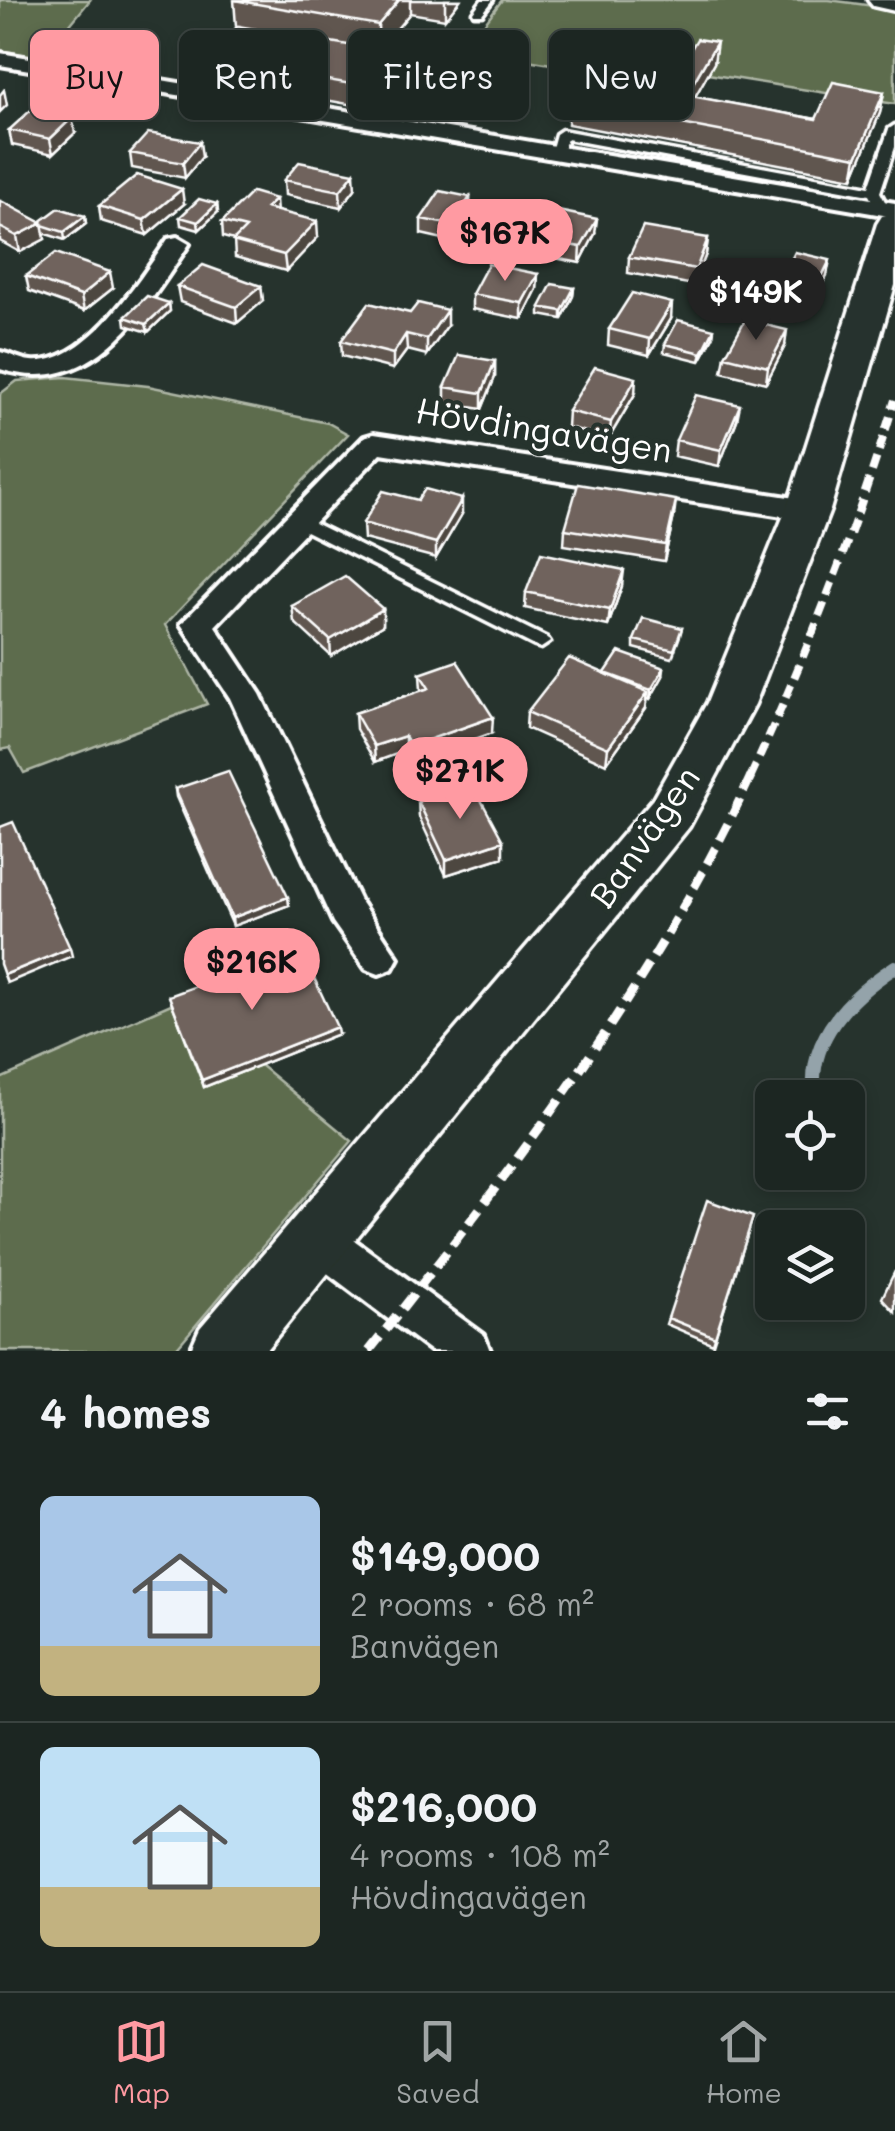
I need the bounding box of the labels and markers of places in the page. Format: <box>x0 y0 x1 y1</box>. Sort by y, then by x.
pin: $167K <box>435 199 575 284</box>
pin: $149K <box>686 258 826 343</box>
pin: $271K <box>390 737 530 822</box>
pin: $216K <box>182 928 322 1013</box>

